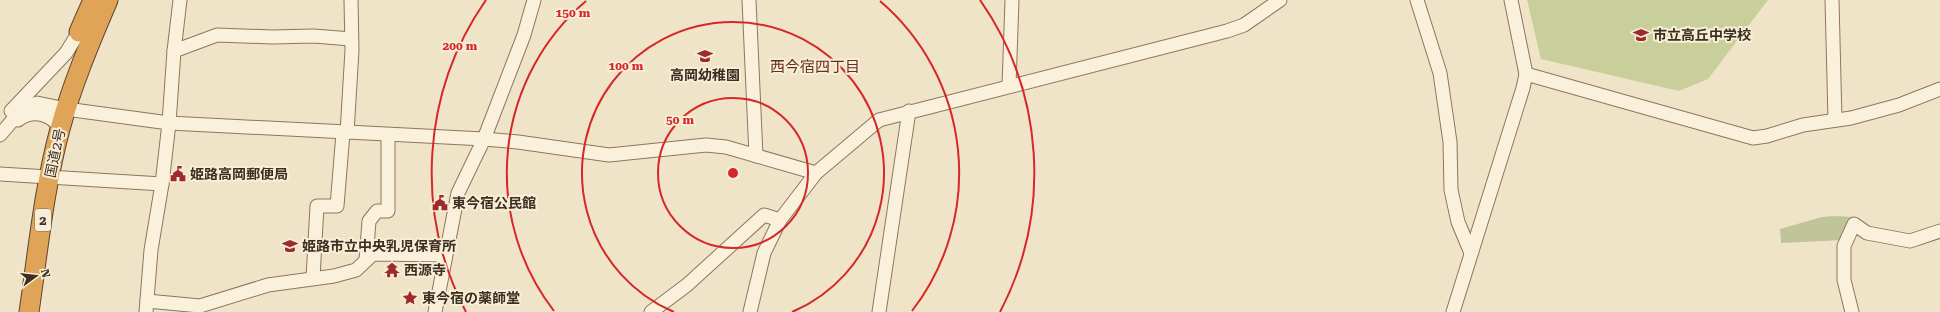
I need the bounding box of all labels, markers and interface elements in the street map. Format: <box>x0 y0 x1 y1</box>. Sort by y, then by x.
text: 150 m <box>556 6 591 20</box>
school or university icon: 市立高丘中学校 <box>1632 26 1650 44</box>
place label: 市立高丘中学校 <box>1653 27 1751 43</box>
text: 200 m <box>443 39 478 53</box>
school or university icon: 高岡幼稚園 <box>696 47 714 65</box>
district label: 西今宿四丁目 <box>770 58 860 76</box>
text: 100 m <box>609 59 644 73</box>
place label: 高岡幼稚園 <box>670 67 740 83</box>
text: 50 m <box>666 113 694 127</box>
street label: 国道2号 <box>42 127 68 179</box>
public building icon: 姫路高岡郵便局 <box>169 165 187 183</box>
place label: 姫路高岡郵便局 <box>190 166 288 182</box>
centre of rings <box>726 166 740 180</box>
public building icon: 東今宿公民館 <box>431 194 449 212</box>
place label: 東今宿公民館 <box>452 195 536 211</box>
road number: 2 <box>35 209 51 231</box>
school or university icon: 姫路市立中央乳児保育所 <box>281 237 299 255</box>
place label: 姫路市立中央乳児保育所 <box>302 238 456 254</box>
north arrow <box>16 256 56 296</box>
temple icon: 西源寺 <box>383 261 401 279</box>
place label: 西源寺 <box>404 262 446 278</box>
text: N <box>38 268 53 280</box>
place icon: 東今宿の薬師堂 <box>401 289 419 307</box>
place label: 東今宿の薬師堂 <box>422 290 520 306</box>

